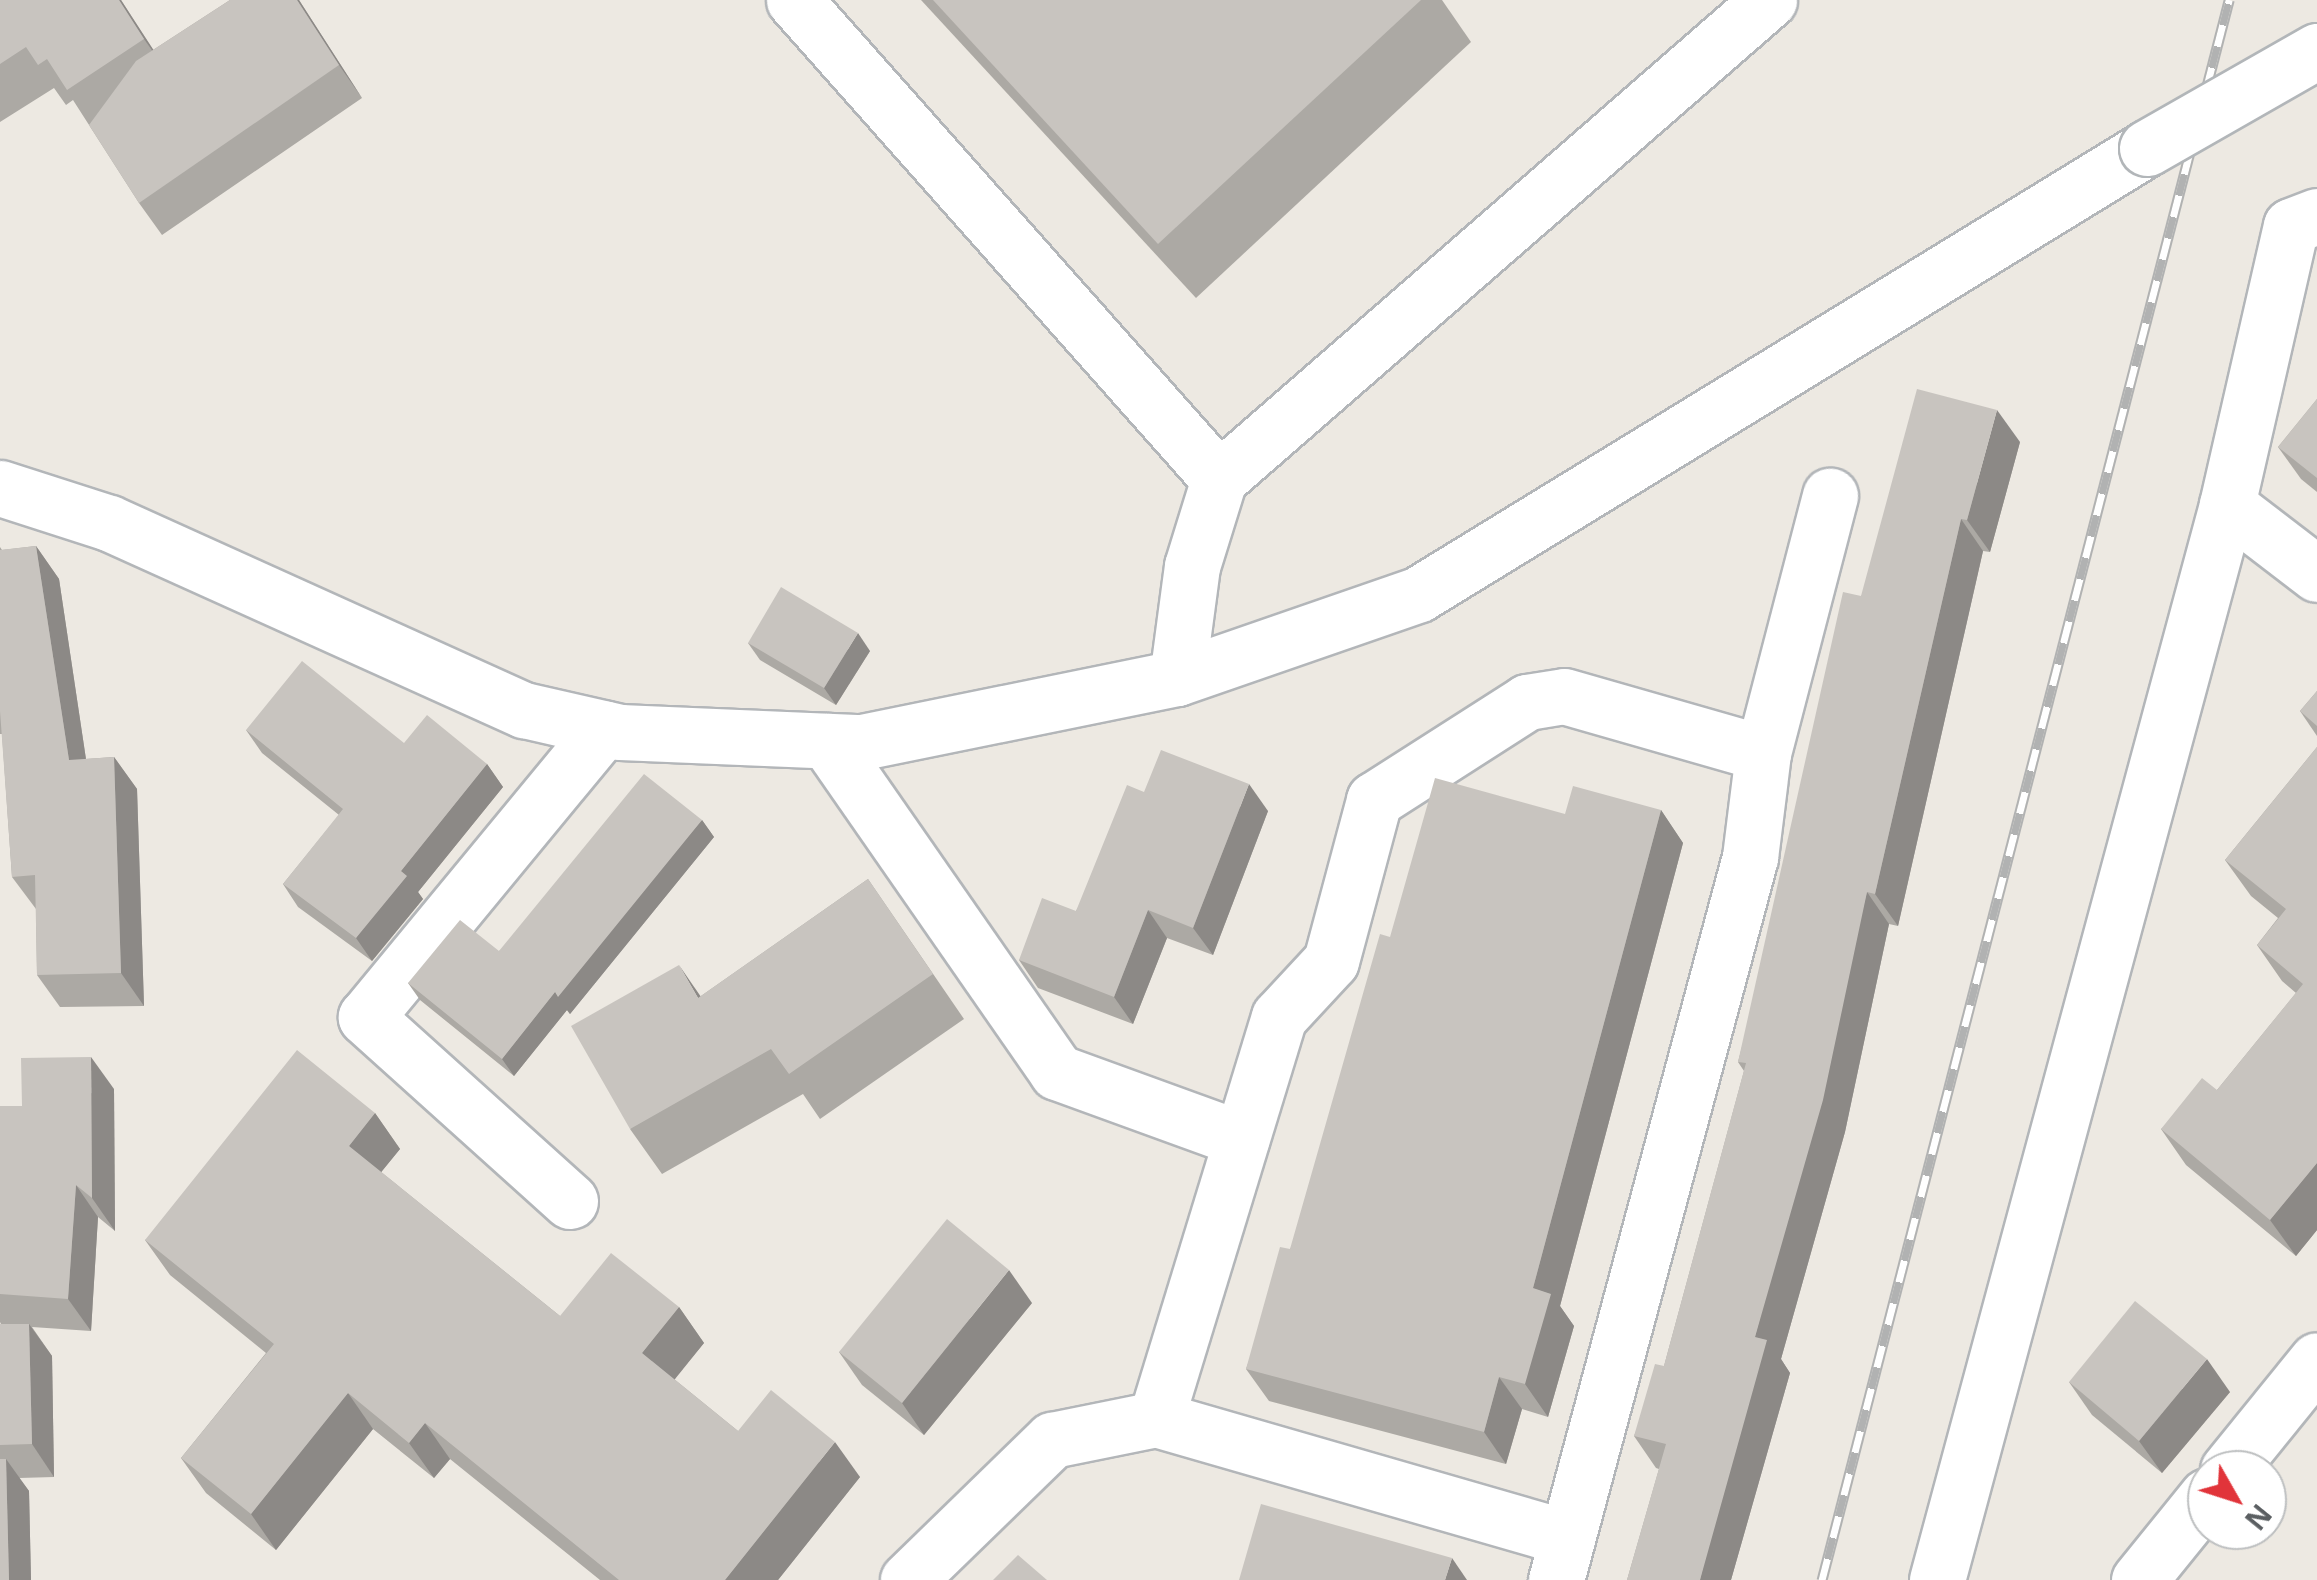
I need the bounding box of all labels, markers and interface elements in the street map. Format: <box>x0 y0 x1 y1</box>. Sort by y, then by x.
north arrow <box>2187 1450 2287 1550</box>
text: N <box>2237 1497 2281 1538</box>

